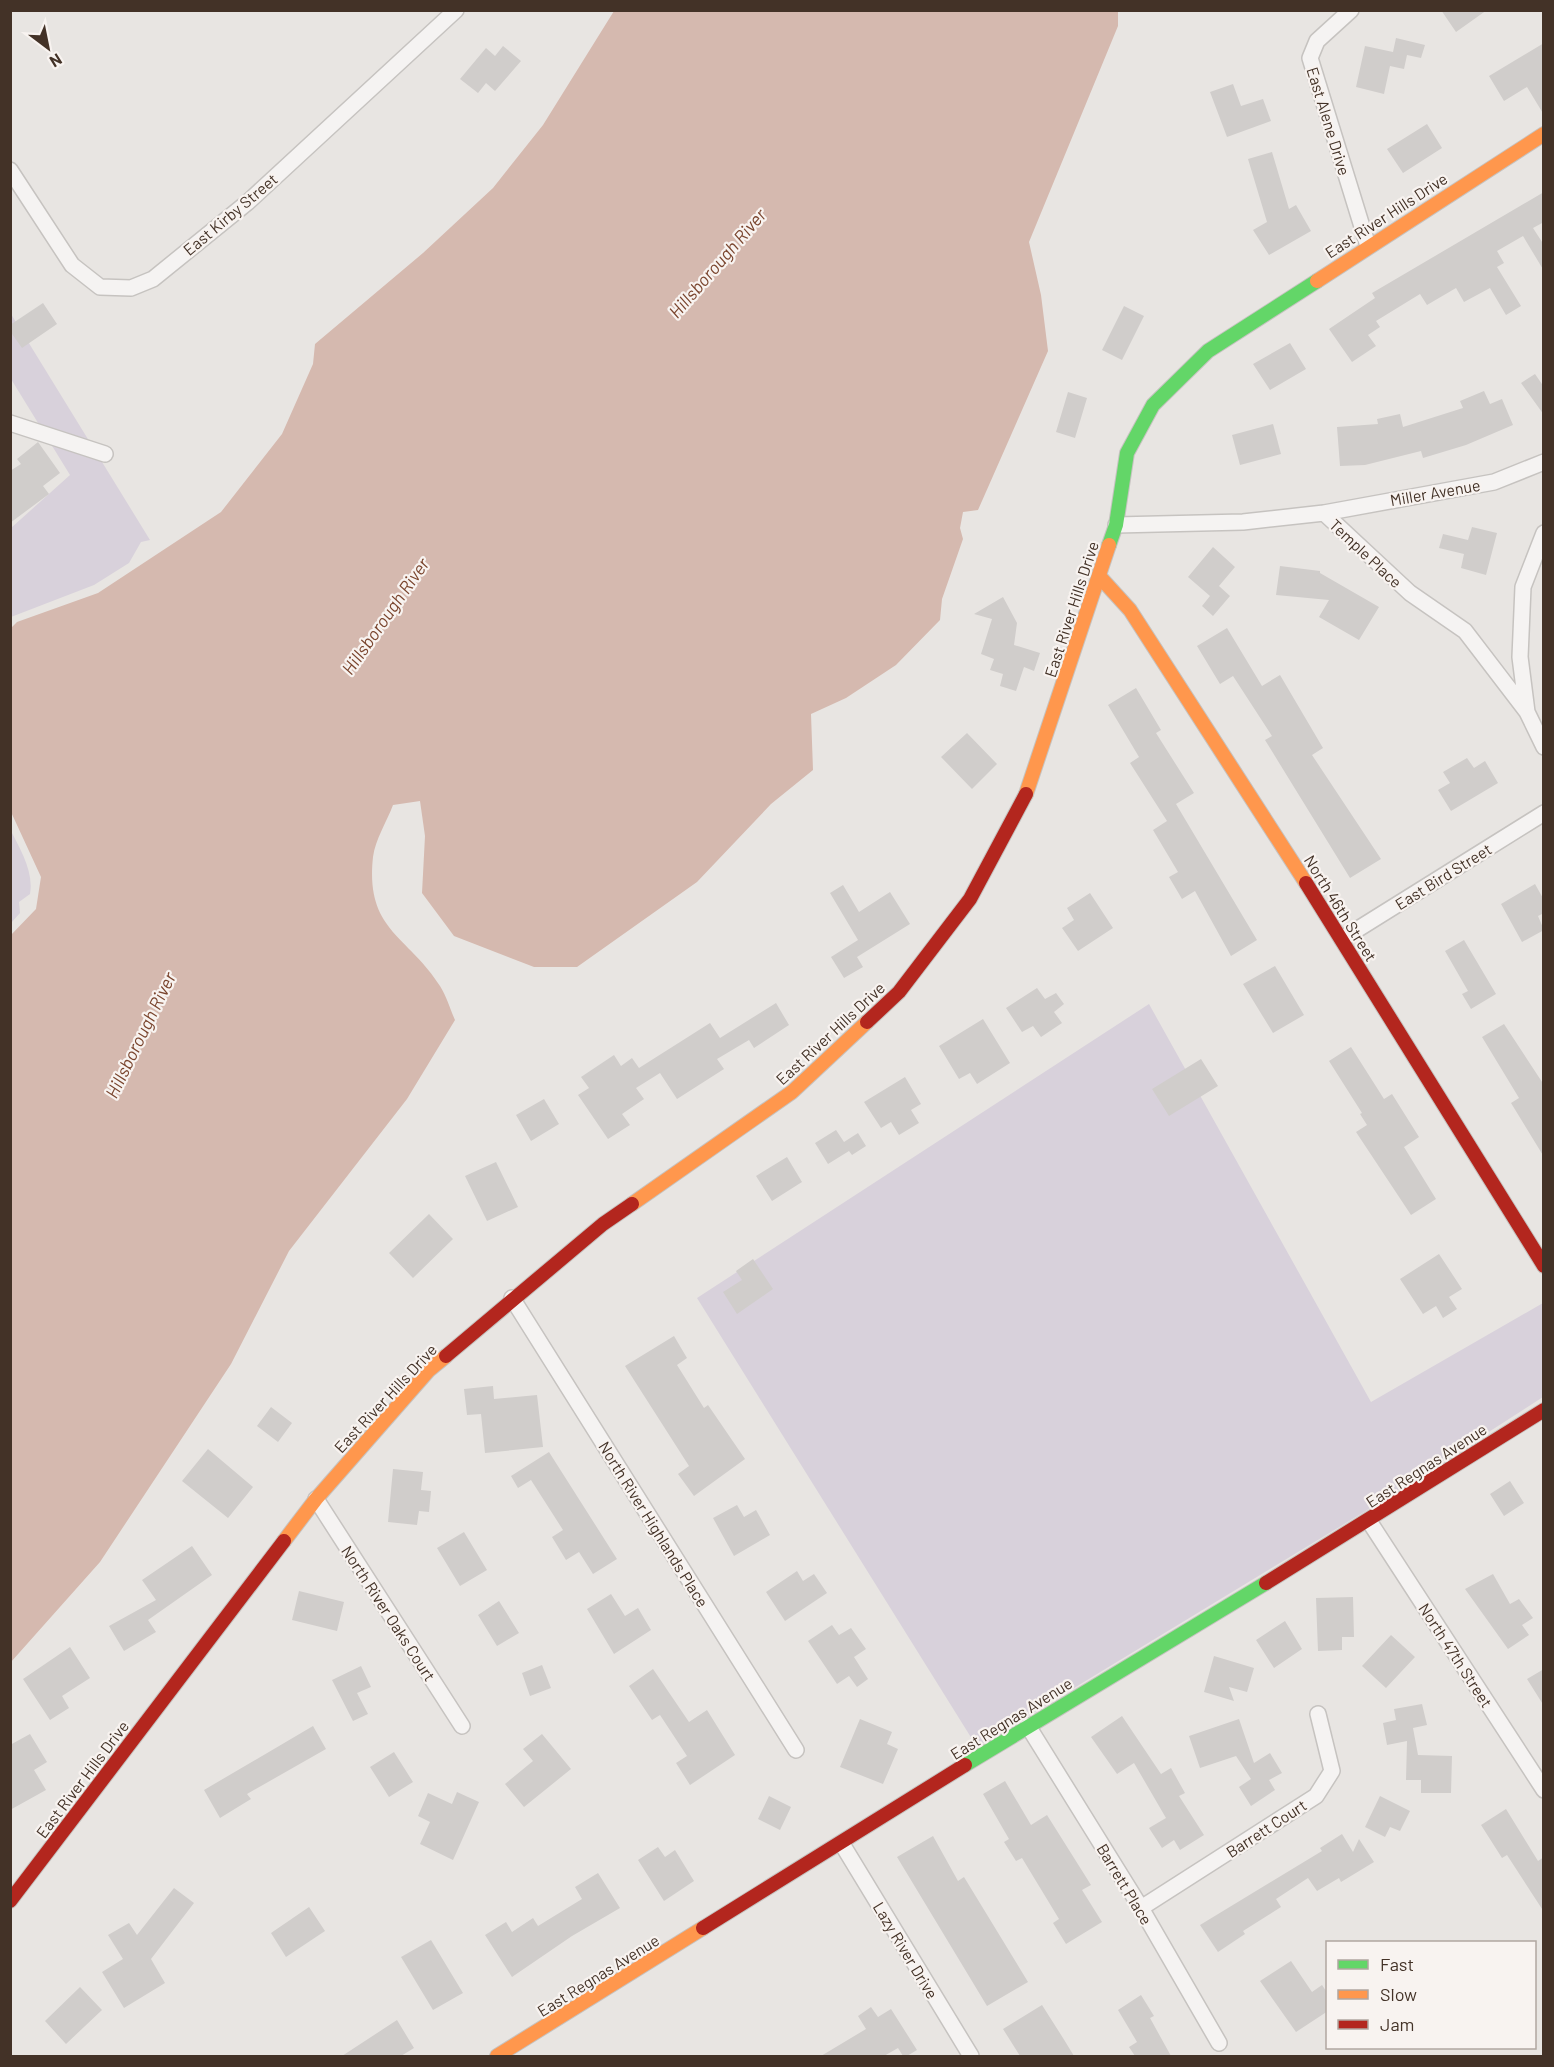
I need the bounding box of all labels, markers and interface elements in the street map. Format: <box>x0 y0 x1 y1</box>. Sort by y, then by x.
north arrow <box>18 18 78 78</box>
text: N <box>47 50 66 72</box>
street label: East Alene Drive <box>1303 64 1355 178</box>
street label: East River Hills Drive <box>1321 168 1451 262</box>
street label: East Kirby Street <box>179 169 281 259</box>
water label: Hillsborough River <box>664 203 771 322</box>
street label: Miller Avenue <box>1388 475 1482 509</box>
street label: Temple Place <box>1326 515 1406 591</box>
street label: East River Hills Drive <box>1040 539 1102 679</box>
water label: Hillsborough River <box>337 553 434 679</box>
street label: East Bird Street <box>1391 839 1495 913</box>
street label: North 46th Street <box>1301 851 1381 965</box>
water label: Hillsborough River <box>100 968 180 1102</box>
street label: East River Hills Drive <box>772 978 888 1088</box>
street label: East River Hills Drive <box>330 1340 440 1456</box>
street label: East Regnas Avenue <box>1362 1419 1490 1511</box>
street label: North River Highlands Place <box>595 1438 713 1610</box>
street label: North River Oaks Court <box>338 1542 440 1684</box>
street label: North 47th Street <box>1415 1599 1497 1711</box>
street label: East Regnas Avenue <box>947 1673 1075 1763</box>
street label: East River Hills Drive <box>32 1717 132 1841</box>
street label: Barrett Court <box>1222 1795 1310 1861</box>
street label: Barrett Place <box>1093 1840 1157 1928</box>
street label: Lazy River Drive <box>870 1898 942 2002</box>
street label: East Regnas Avenue <box>534 1930 662 2020</box>
legend <box>1326 1941 1536 2049</box>
text: Fast <box>1380 1953 1414 1975</box>
text: Slow <box>1380 1983 1417 2005</box>
text: Jam <box>1380 2013 1414 2035</box>

